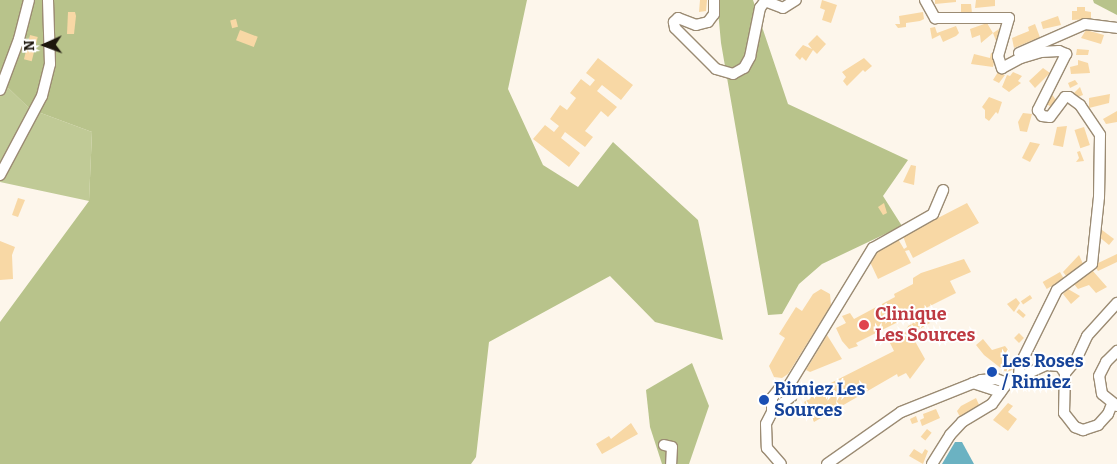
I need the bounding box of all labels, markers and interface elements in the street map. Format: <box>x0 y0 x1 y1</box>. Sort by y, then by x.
north arrow <box>20 20 70 70</box>
text: N <box>21 40 38 51</box>
place label: Clinique Les Sources <box>875 304 975 346</box>
marker: Clinique Les Sources <box>857 318 871 332</box>
place label: Les Roses / Rimiez <box>1002 351 1084 394</box>
marker: Les Roses / Rimiez <box>986 366 998 378</box>
place label: Rimiez Les Sources <box>774 379 865 422</box>
marker: Rimiez Les Sources <box>758 394 770 406</box>

